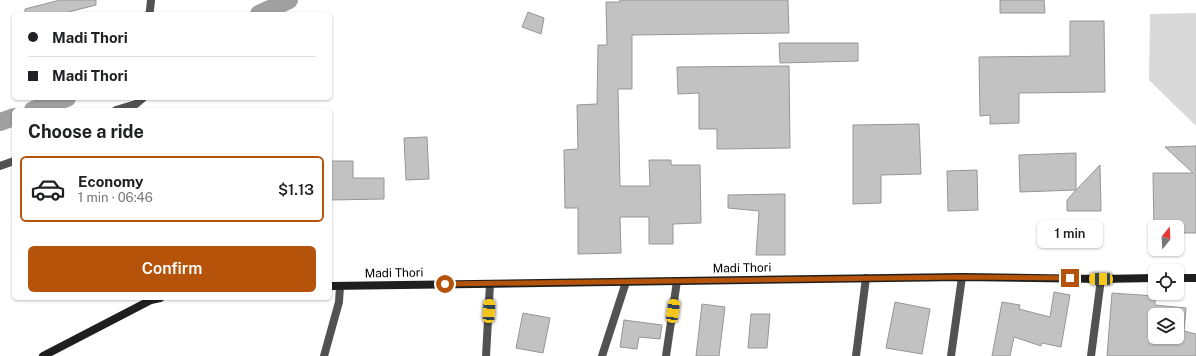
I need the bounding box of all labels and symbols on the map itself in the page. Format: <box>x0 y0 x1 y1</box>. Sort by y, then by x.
callout: 1 min <box>1037 220 1103 248</box>
north arrow <box>1148 220 1184 256</box>
street label: Madi Thori <box>712 260 772 276</box>
street label: Madi Thori <box>364 265 424 281</box>
route end <box>1061 269 1079 287</box>
car <box>1089 273 1113 285</box>
route start <box>436 275 454 293</box>
car <box>665 298 681 324</box>
car <box>482 299 496 323</box>

